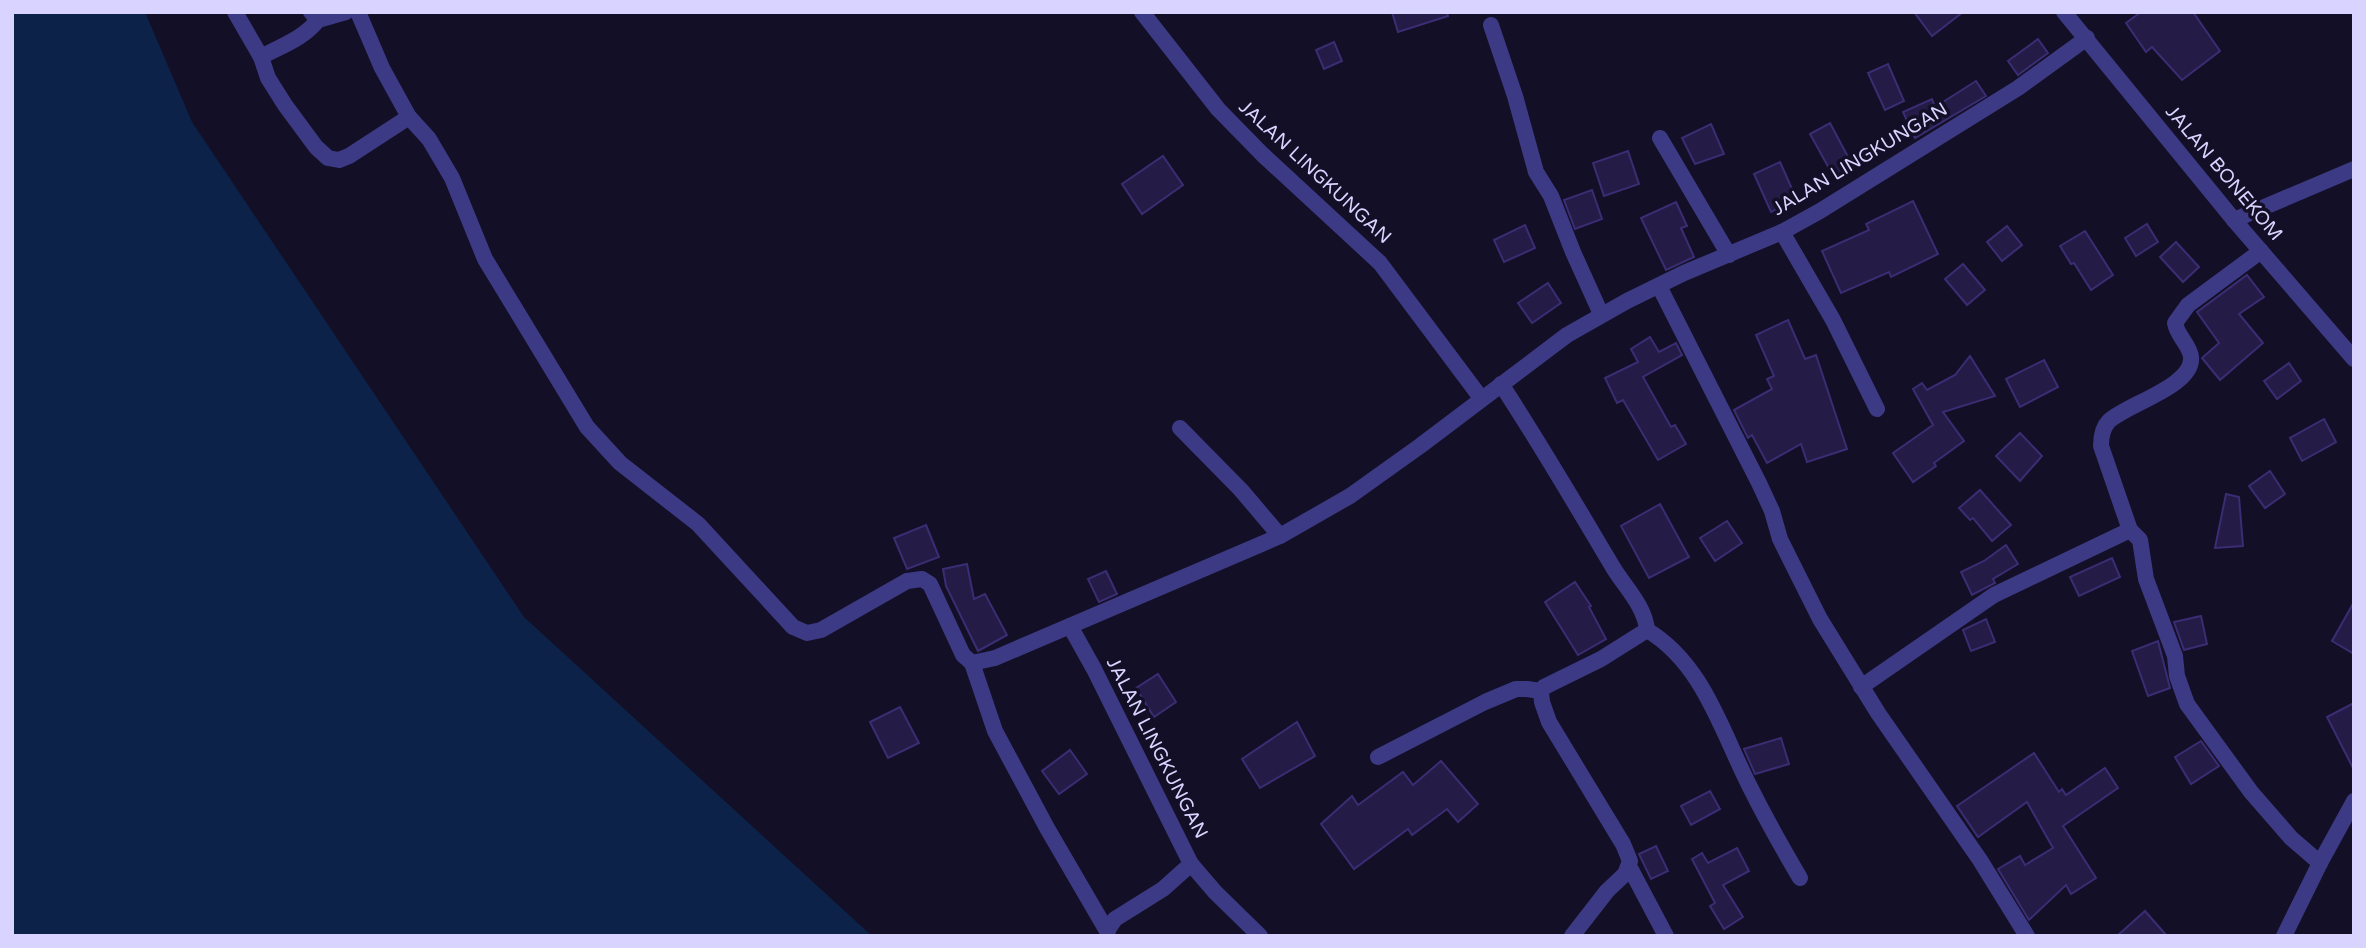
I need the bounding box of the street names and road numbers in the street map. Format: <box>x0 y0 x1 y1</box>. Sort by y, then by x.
street label: JALAN LINGKUNGAN <box>1234 96 1396 248</box>
street label: JALAN LINGKUNGAN <box>1769 98 1951 220</box>
street label: JALAN BONEKOM <box>2161 101 2287 245</box>
street label: JALAN LINGKUNGAN <box>1102 654 1212 842</box>

